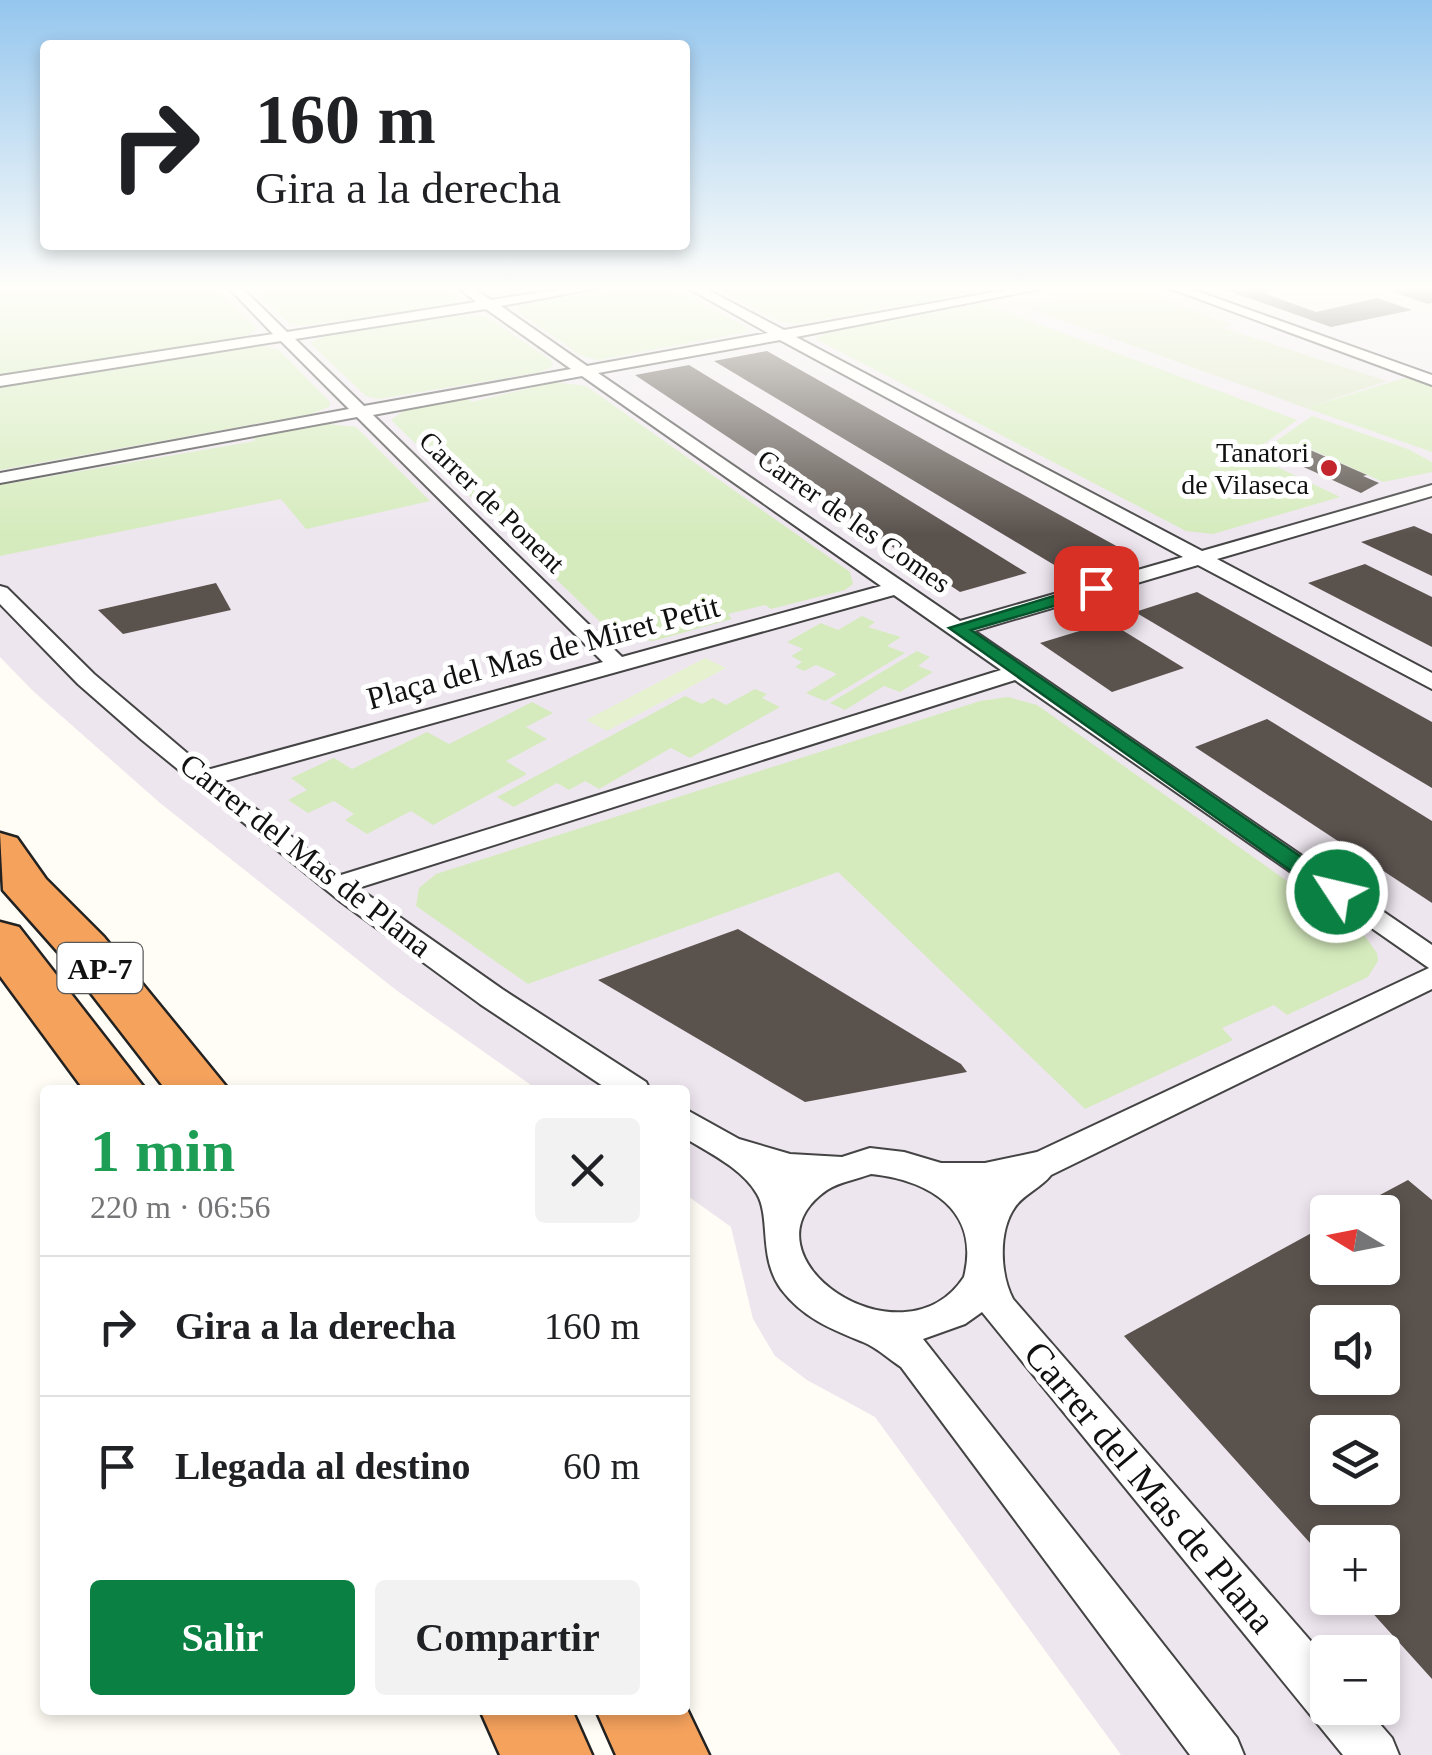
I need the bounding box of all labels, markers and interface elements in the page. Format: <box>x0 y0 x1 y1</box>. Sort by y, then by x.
icon: right <box>90 80 220 210</box>
text: 160 m <box>255 81 436 158</box>
text: Gira a la derecha <box>255 163 561 213</box>
street label: Carrer de Ponent <box>413 425 571 579</box>
place label: Tanatori de Vilaseca <box>1181 437 1310 500</box>
street label: Carrer de les Comes <box>752 443 956 599</box>
marker: Tanatori de Vilaseca <box>1318 457 1340 479</box>
pin <box>1054 546 1139 631</box>
icon: arrive <box>1069 561 1124 616</box>
street label: Plaça del Mas de Miret Petit <box>363 588 723 716</box>
street label: Carrer del Mas de Plana <box>173 746 439 964</box>
position arrow <box>1285 840 1389 944</box>
road number: AP-7 <box>58 943 142 993</box>
text: 1 min <box>90 1118 235 1184</box>
button: close <box>535 1118 640 1223</box>
text: 220 m · 06:56 <box>90 1189 270 1225</box>
north arrow <box>1310 1195 1400 1285</box>
map controls <box>1310 1195 1400 1725</box>
icon: right <box>90 1299 145 1354</box>
text: Gira a la derecha <box>175 1305 456 1347</box>
text: 160 m <box>544 1305 640 1347</box>
button: sound <box>1310 1305 1400 1395</box>
street label: Carrer del Mas de Plana <box>1016 1333 1284 1641</box>
button: layers <box>1310 1415 1400 1505</box>
icon: arrive <box>90 1439 145 1494</box>
text: Llegada al destino <box>175 1445 471 1487</box>
text: 60 m <box>563 1445 640 1487</box>
button: + <box>1310 1525 1400 1615</box>
button: Salir <box>90 1580 355 1695</box>
button: Compartir <box>375 1580 640 1695</box>
button: − <box>1310 1635 1400 1725</box>

